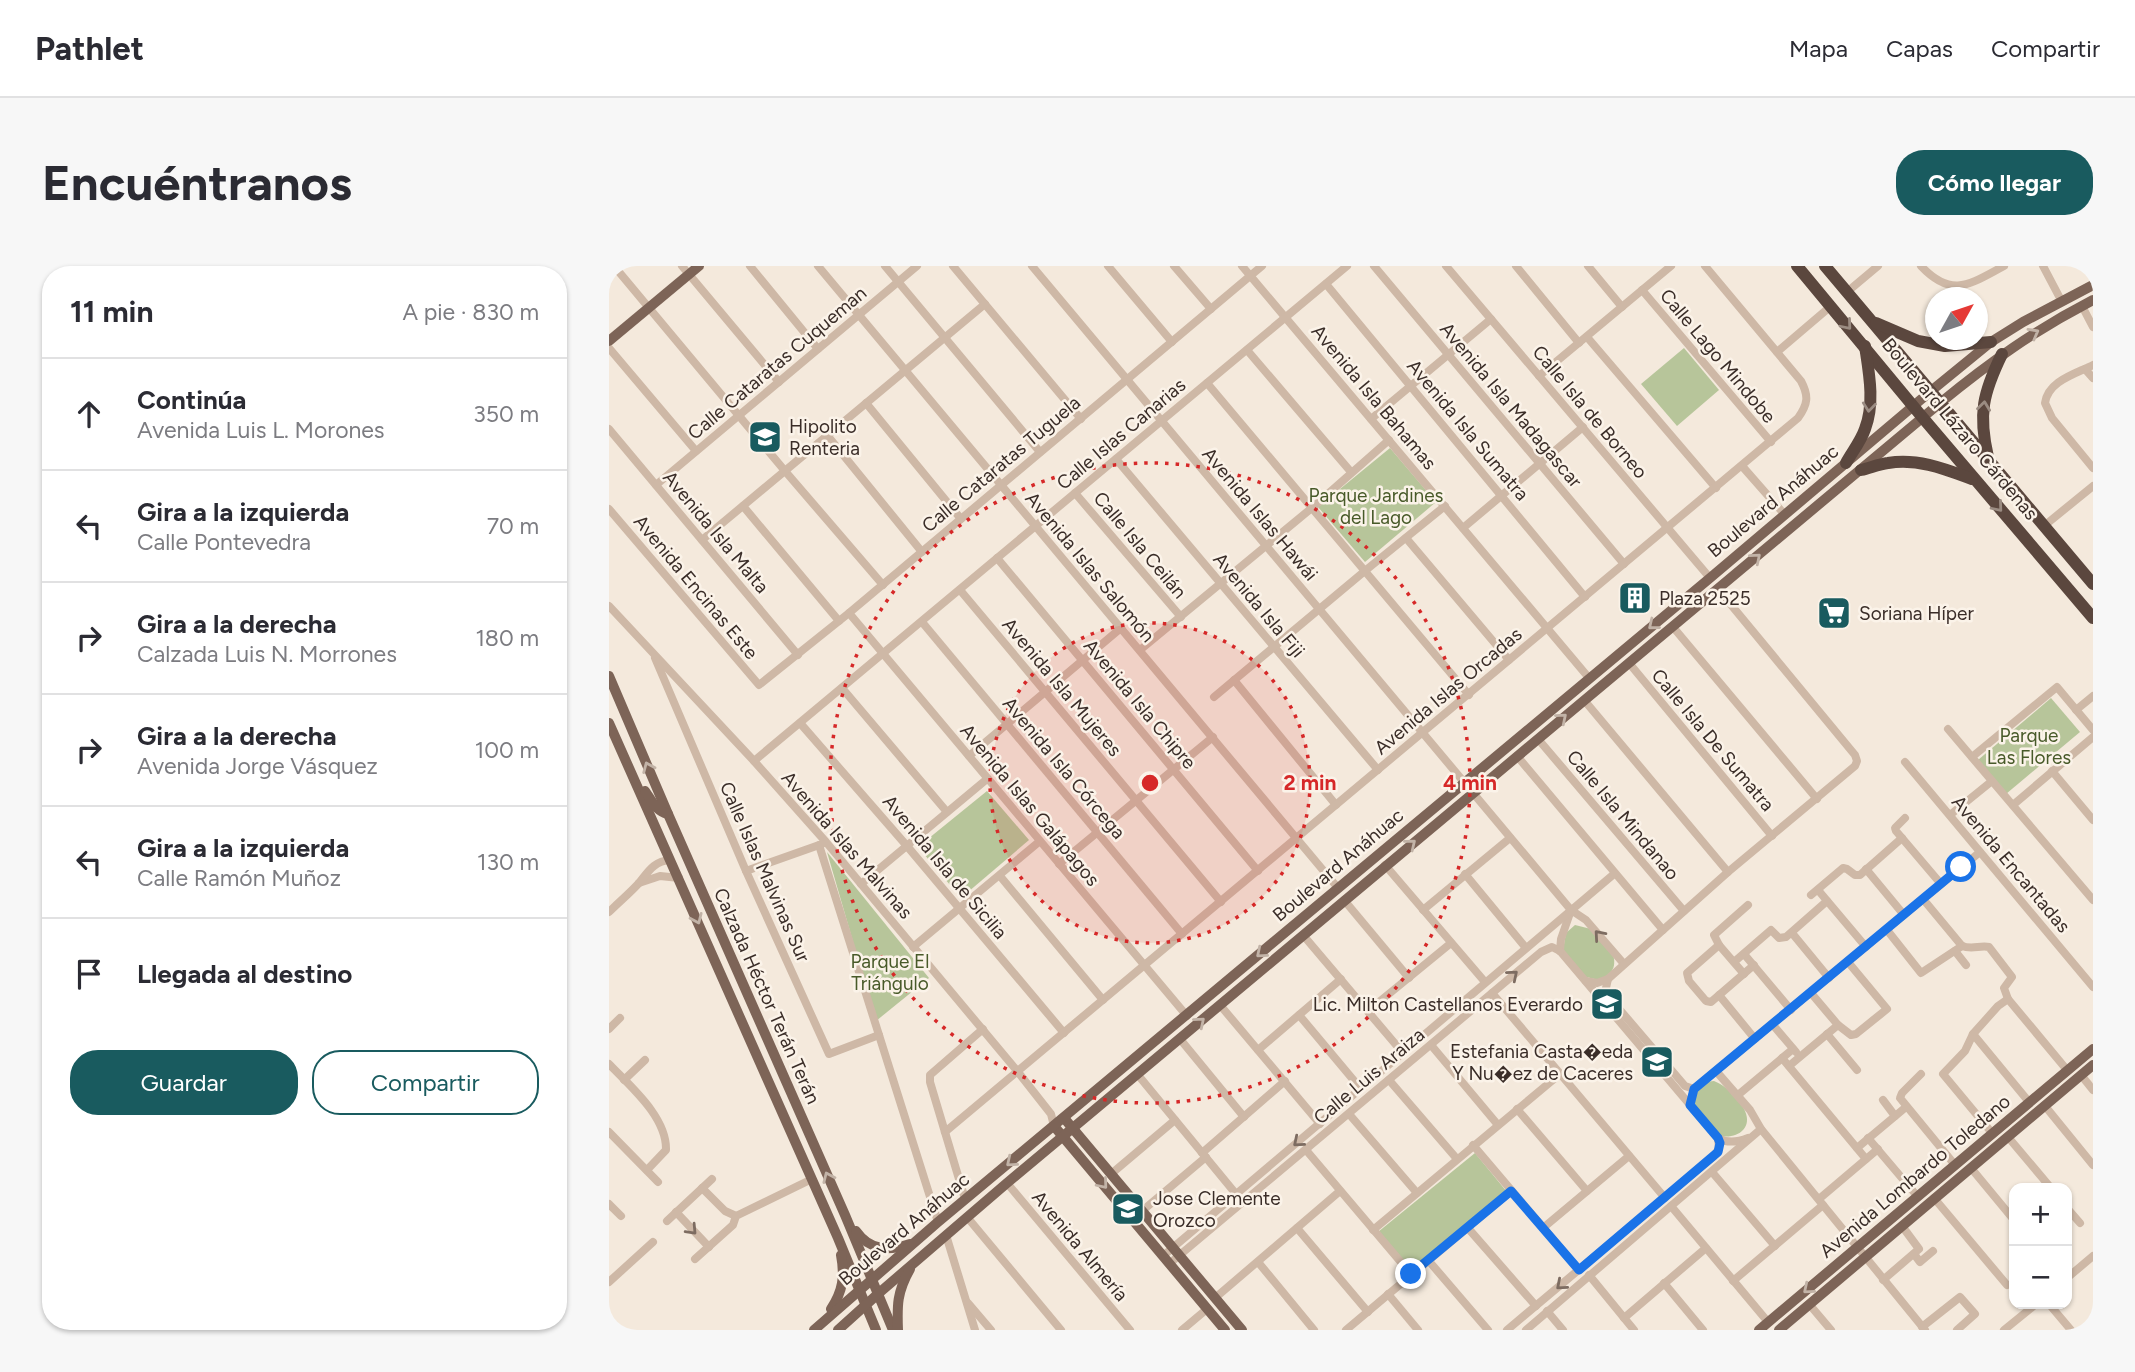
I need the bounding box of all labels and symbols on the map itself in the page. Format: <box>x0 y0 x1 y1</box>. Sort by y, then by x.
street label: Calle Cataratas Cuqueman <box>683 281 871 445</box>
street label: Calle Lago Mindobe <box>1655 284 1781 428</box>
north arrow <box>1925 287 1988 350</box>
one-way arrow <box>1839 316 1851 329</box>
street label: Avenida Isla Madagascar <box>1435 318 1587 493</box>
street label: Avenida Isla Bahamas <box>1307 320 1441 474</box>
one-way arrow <box>2027 328 2039 341</box>
street label: Boulevard Lázaro Cárdenas <box>1877 333 2043 525</box>
street label: Calle Isla de Borneo <box>1528 341 1652 483</box>
street label: Avenida Isla Sumatra <box>1402 355 1534 505</box>
street label: Calle Islas Canarias <box>1052 373 1190 495</box>
street label: Calle Cataratas Tuguela <box>917 391 1085 537</box>
one-way arrow <box>1977 400 1992 412</box>
one-way arrow <box>1862 402 1877 413</box>
place label: Hipolito Renteria <box>789 415 860 460</box>
school or university icon: Hipolito Renteria <box>746 418 784 456</box>
street label: Boulevard Anáhuac <box>1703 440 1843 562</box>
street label: Avenida Islas Hawái <box>1197 443 1323 585</box>
street label: Avenida Isla Malta <box>658 466 774 598</box>
park label: Parque Jardines del Lago <box>1309 484 1444 529</box>
street label: Avenida Islas Salomón <box>1020 487 1160 647</box>
street label: Calle Isla Ceilán <box>1089 487 1191 603</box>
one-way arrow <box>1990 499 2002 512</box>
street label: Avenida Encinas Este <box>629 510 763 664</box>
street label: Avenida Isla Fiji <box>1208 548 1310 662</box>
one-way arrow <box>1748 553 1761 566</box>
building icon: Plaza 2525 <box>1616 579 1654 617</box>
place label: Plaza 2525 <box>1659 587 1751 610</box>
supermarket icon: Soriana Híper <box>1815 594 1853 632</box>
place label: Soriana Híper <box>1859 602 1974 625</box>
street label: Avenida Isla Mujeres <box>997 613 1127 761</box>
one-way arrow <box>1649 616 1661 629</box>
street label: Avenida Islas Orcadas <box>1370 623 1527 759</box>
street label: Avenida Isla Chipre <box>1079 634 1201 774</box>
street label: Calle Isla De Sumatra <box>1647 664 1779 816</box>
street label: Avenida Isla Córcega <box>998 692 1130 844</box>
one-way arrow <box>1554 714 1567 727</box>
street label: Avenida Islas Galápagos <box>955 719 1105 891</box>
park label: Parque Las Flores <box>1987 724 2071 769</box>
street label: Calle Isla Mindanao <box>1562 745 1684 885</box>
one-way arrow <box>642 762 656 774</box>
street label: Avenida Islas Malvinas <box>777 767 917 924</box>
text: 2 min <box>1284 770 1336 795</box>
text: 4 min <box>1443 770 1497 795</box>
centre of rings <box>1138 771 1162 795</box>
street label: Calle Islas Malvinas Sur <box>715 778 815 966</box>
street label: Avenida Isla de Sicilia <box>878 790 1012 944</box>
street label: Avenida Encantadas <box>1947 791 2075 937</box>
street label: Boulevard Anáhuac <box>1268 804 1408 926</box>
one-way arrow <box>1404 839 1416 852</box>
route start <box>1945 851 1976 882</box>
street label: Calzada Héctor Terán Terán <box>709 885 825 1107</box>
one-way arrow <box>689 912 703 925</box>
one-way arrow <box>1595 930 1607 943</box>
one-way arrow <box>1256 945 1269 957</box>
park label: Parque El Triángulo <box>850 950 930 995</box>
one-way arrow <box>1506 971 1518 984</box>
school or university icon: Lic. Milton Castellanos Everardo <box>1588 985 1626 1023</box>
place label: Lic. Milton Castellanos Everardo <box>1313 993 1583 1016</box>
one-way arrow <box>1192 1018 1205 1030</box>
street label: Calle Luis Araiza <box>1309 1023 1429 1129</box>
place label: Estefania Casta�eda Y Nu�ez de Caceres <box>1450 1040 1633 1085</box>
school or university icon: Estefania Casta�eda Y Nu�ez de Caceres <box>1638 1043 1676 1081</box>
street label: Avenida Lombardo Toledano <box>1815 1090 2015 1262</box>
one-way arrow <box>1293 1134 1306 1146</box>
one-way arrow <box>1006 1153 1019 1166</box>
street label: Boulevard Anáhuac <box>834 1168 974 1290</box>
one-way arrow <box>822 1172 836 1184</box>
one-way arrow <box>1095 1176 1107 1189</box>
street label: Avenida Almería <box>1027 1186 1133 1306</box>
place label: Jose Clemente Orozco <box>1153 1187 1281 1232</box>
school or university icon: Jose Clemente Orozco <box>1109 1190 1147 1228</box>
one-way arrow <box>684 1222 697 1235</box>
route end <box>1395 1258 1426 1289</box>
one-way arrow <box>1556 1277 1569 1289</box>
one-way arrow <box>1803 1281 1816 1293</box>

